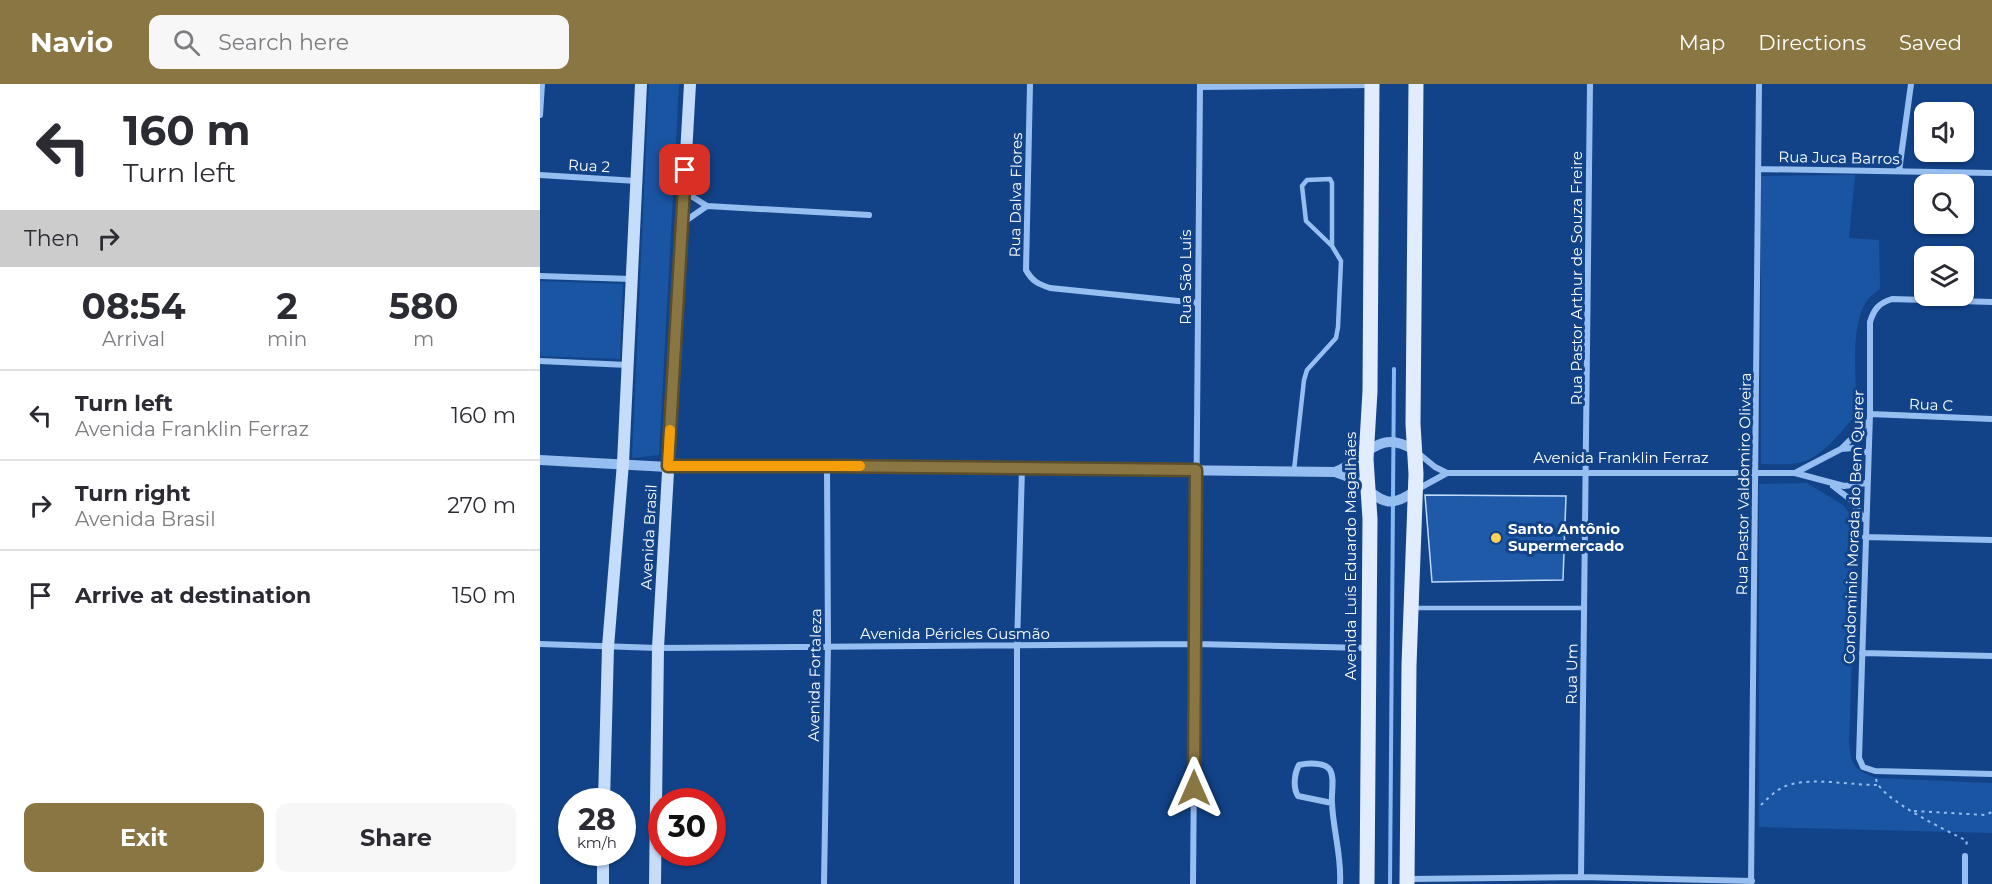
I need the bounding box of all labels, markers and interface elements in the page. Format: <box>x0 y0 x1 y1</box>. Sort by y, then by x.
search box <box>149 15 569 69</box>
text: Navio <box>30 25 113 59</box>
icon: search <box>170 26 203 59</box>
text: Search here <box>218 29 349 56</box>
text: Map <box>1679 30 1725 55</box>
text: Directions <box>1758 30 1866 55</box>
text: Saved <box>1899 30 1962 55</box>
map controls <box>1914 102 1974 306</box>
button: sound <box>1914 102 1974 162</box>
text: 160 m <box>123 104 251 156</box>
icon: left <box>24 108 102 186</box>
street label: Rua Dalva Flores <box>1005 132 1026 258</box>
pin <box>659 144 710 195</box>
street label: Rua Juca Barros <box>1778 147 1900 168</box>
street label: Rua Pastor Arthur de Souza Freire <box>1567 151 1586 405</box>
icon: arrive <box>668 153 701 186</box>
street label: Rua 2 <box>567 155 611 176</box>
text: Turn left <box>123 156 236 189</box>
button: search <box>1914 174 1974 234</box>
icon: right <box>92 222 125 255</box>
text: Then <box>24 225 80 252</box>
street label: Rua São Luís <box>1176 229 1195 325</box>
button: layers <box>1914 246 1974 306</box>
text: 08:54 <box>82 284 185 328</box>
text: 2 <box>277 284 298 328</box>
text: 580 <box>389 284 458 328</box>
text: Arrival <box>102 327 165 351</box>
text: min <box>267 327 307 351</box>
text: m <box>413 327 434 351</box>
street label: Rua Pastor Valdomiro Oliveira <box>1732 372 1755 595</box>
text: Turn left <box>75 390 173 417</box>
street label: Condominio Morada do Bem Querer <box>1839 390 1868 664</box>
street label: Rua C <box>1909 394 1954 415</box>
icon: left <box>24 399 57 432</box>
text: 160 m <box>451 402 516 429</box>
text: Avenida Franklin Ferraz <box>75 417 309 441</box>
street label: Avenida Luís Eduardo Magalhães <box>1341 432 1360 680</box>
street label: Avenida Franklin Ferraz <box>1533 448 1709 467</box>
text: Turn right <box>75 480 190 507</box>
street label: Avenida Brasil <box>636 484 661 590</box>
icon: right <box>24 489 57 522</box>
text: 270 m <box>447 492 516 519</box>
text: Avenida Brasil <box>75 507 216 531</box>
place label: Santo Antônio Supermercado <box>1508 519 1624 555</box>
marker: Santo Antônio Supermercado <box>1489 531 1503 545</box>
icon: arrive <box>24 579 57 612</box>
text: Arrive at destination <box>75 582 311 609</box>
text: 150 m <box>452 582 516 609</box>
street label: Avenida Fortaleza <box>804 608 825 742</box>
street label: Avenida Péricles Gusmão <box>860 624 1050 643</box>
street label: Rua Um <box>1561 643 1582 705</box>
position arrow <box>1162 756 1226 820</box>
speed limit sign: 30 <box>648 788 726 866</box>
text: 28 <box>578 801 616 838</box>
button: Exit <box>24 803 264 872</box>
button: Share <box>276 803 516 872</box>
text: km/h <box>577 833 617 852</box>

